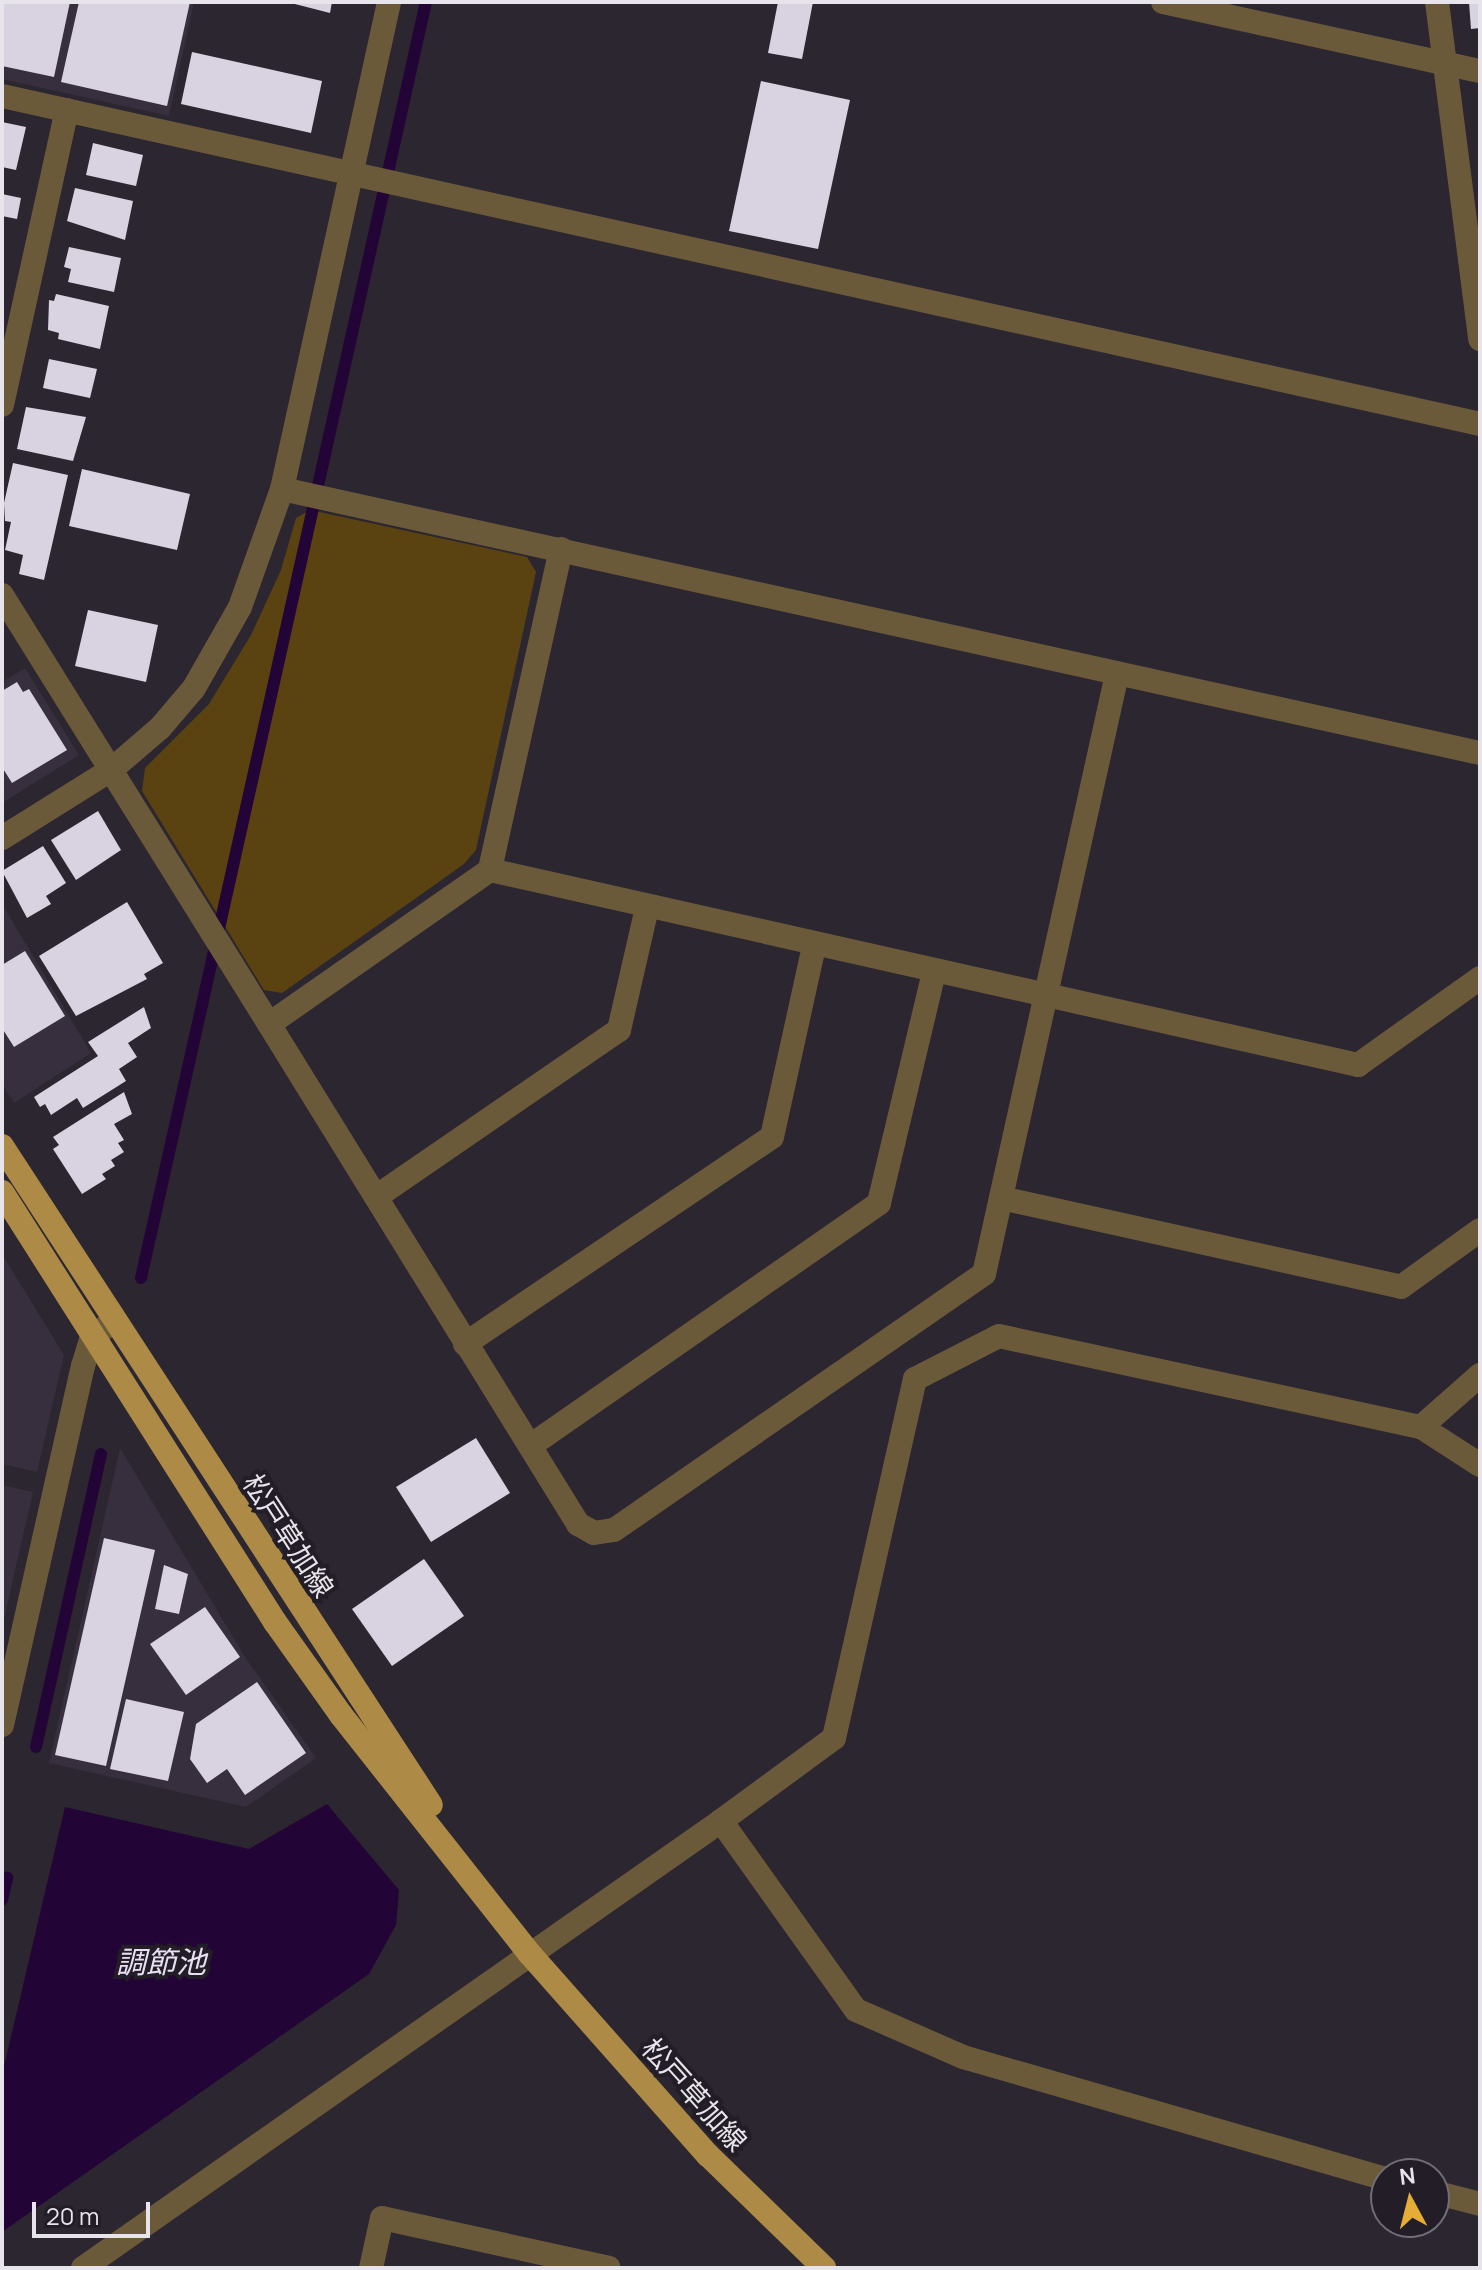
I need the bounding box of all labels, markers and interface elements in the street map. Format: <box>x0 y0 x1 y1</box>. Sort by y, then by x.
street label: 松戸草加線 <box>237 1467 341 1603</box>
water label: 調節池 <box>116 1944 206 1980</box>
street label: 松戸草加線 <box>636 2031 754 2157</box>
north arrow <box>1370 2158 1450 2238</box>
text: N <box>1398 2160 1417 2192</box>
scale bar <box>36 2186 154 2236</box>
text: 20 m <box>46 2199 99 2232</box>

